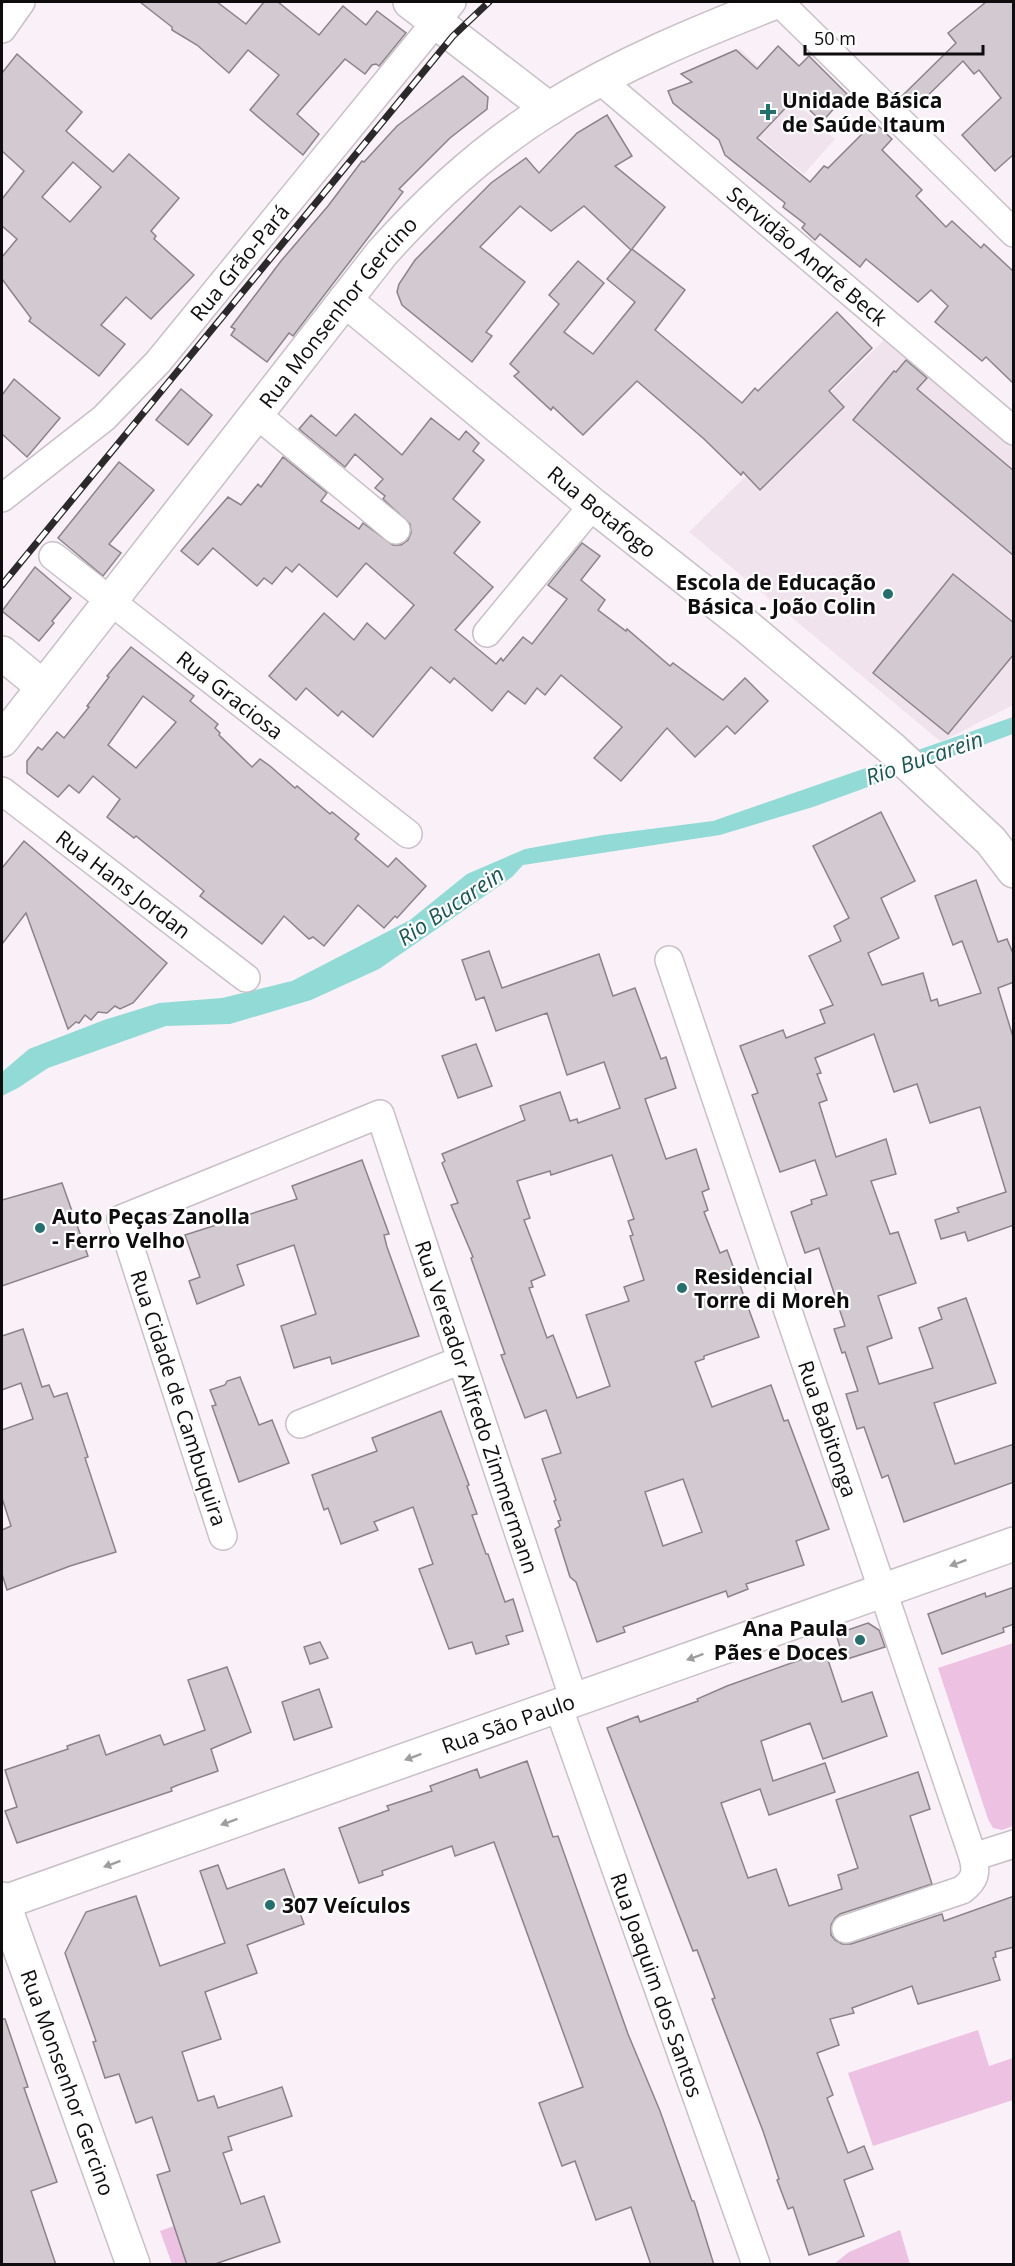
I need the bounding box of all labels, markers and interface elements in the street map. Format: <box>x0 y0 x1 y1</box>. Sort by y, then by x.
scale bar <box>805 18 984 56</box>
text: 50 m <box>814 26 856 50</box>
place label: Unidade Básica de Saúde Itaum <box>782 86 946 138</box>
marker: Unidade Básica de Saúde Itaum <box>759 103 777 121</box>
street label: Servidão André Beck <box>721 180 893 332</box>
street label: Rua Grão-Pará <box>183 198 295 326</box>
street label: Rua Monsenhor Gercino <box>252 210 423 414</box>
street label: Rua Botafogo <box>542 459 662 564</box>
place label: Escola de Educação Básica - João Colin <box>675 568 876 620</box>
marker: Escola de Educação Básica - João Colin <box>881 587 895 601</box>
street label: Rua Graciosa <box>171 644 289 745</box>
water label: Rio Bucarein <box>861 723 987 791</box>
street label: Rua Hans Jordan <box>50 823 197 945</box>
water label: Rio Bucarein <box>391 858 509 952</box>
place label: Auto Peças Zanolla - Ferro Velho <box>52 1202 250 1254</box>
marker: Auto Peças Zanolla - Ferro Velho <box>33 1221 47 1235</box>
street label: Rua Vereador Alfredo Zimmermann <box>409 1237 545 1577</box>
place label: Residencial Torre di Moreh <box>694 1262 850 1314</box>
street label: Rua Cidade de Cambuquira <box>124 1266 234 1530</box>
marker: Residencial Torre di Moreh <box>675 1281 689 1295</box>
street label: Rua Babitonga <box>792 1357 864 1501</box>
one-way arrow <box>949 1559 967 1569</box>
place label: Ana Paula Pães e Doces <box>714 1614 848 1666</box>
marker: Ana Paula Pães e Doces <box>853 1633 867 1647</box>
one-way arrow <box>686 1652 704 1662</box>
street label: Rua São Paulo <box>438 1687 578 1760</box>
one-way arrow <box>404 1753 422 1763</box>
one-way arrow <box>220 1818 238 1828</box>
one-way arrow <box>103 1859 121 1869</box>
street label: Rua Joaquim dos Santos <box>604 1869 710 2101</box>
place label: 307 Veículos <box>282 1891 410 1919</box>
marker: 307 Veículos <box>263 1898 277 1912</box>
street label: Rua Monsenhor Gercino <box>14 1966 121 2199</box>

